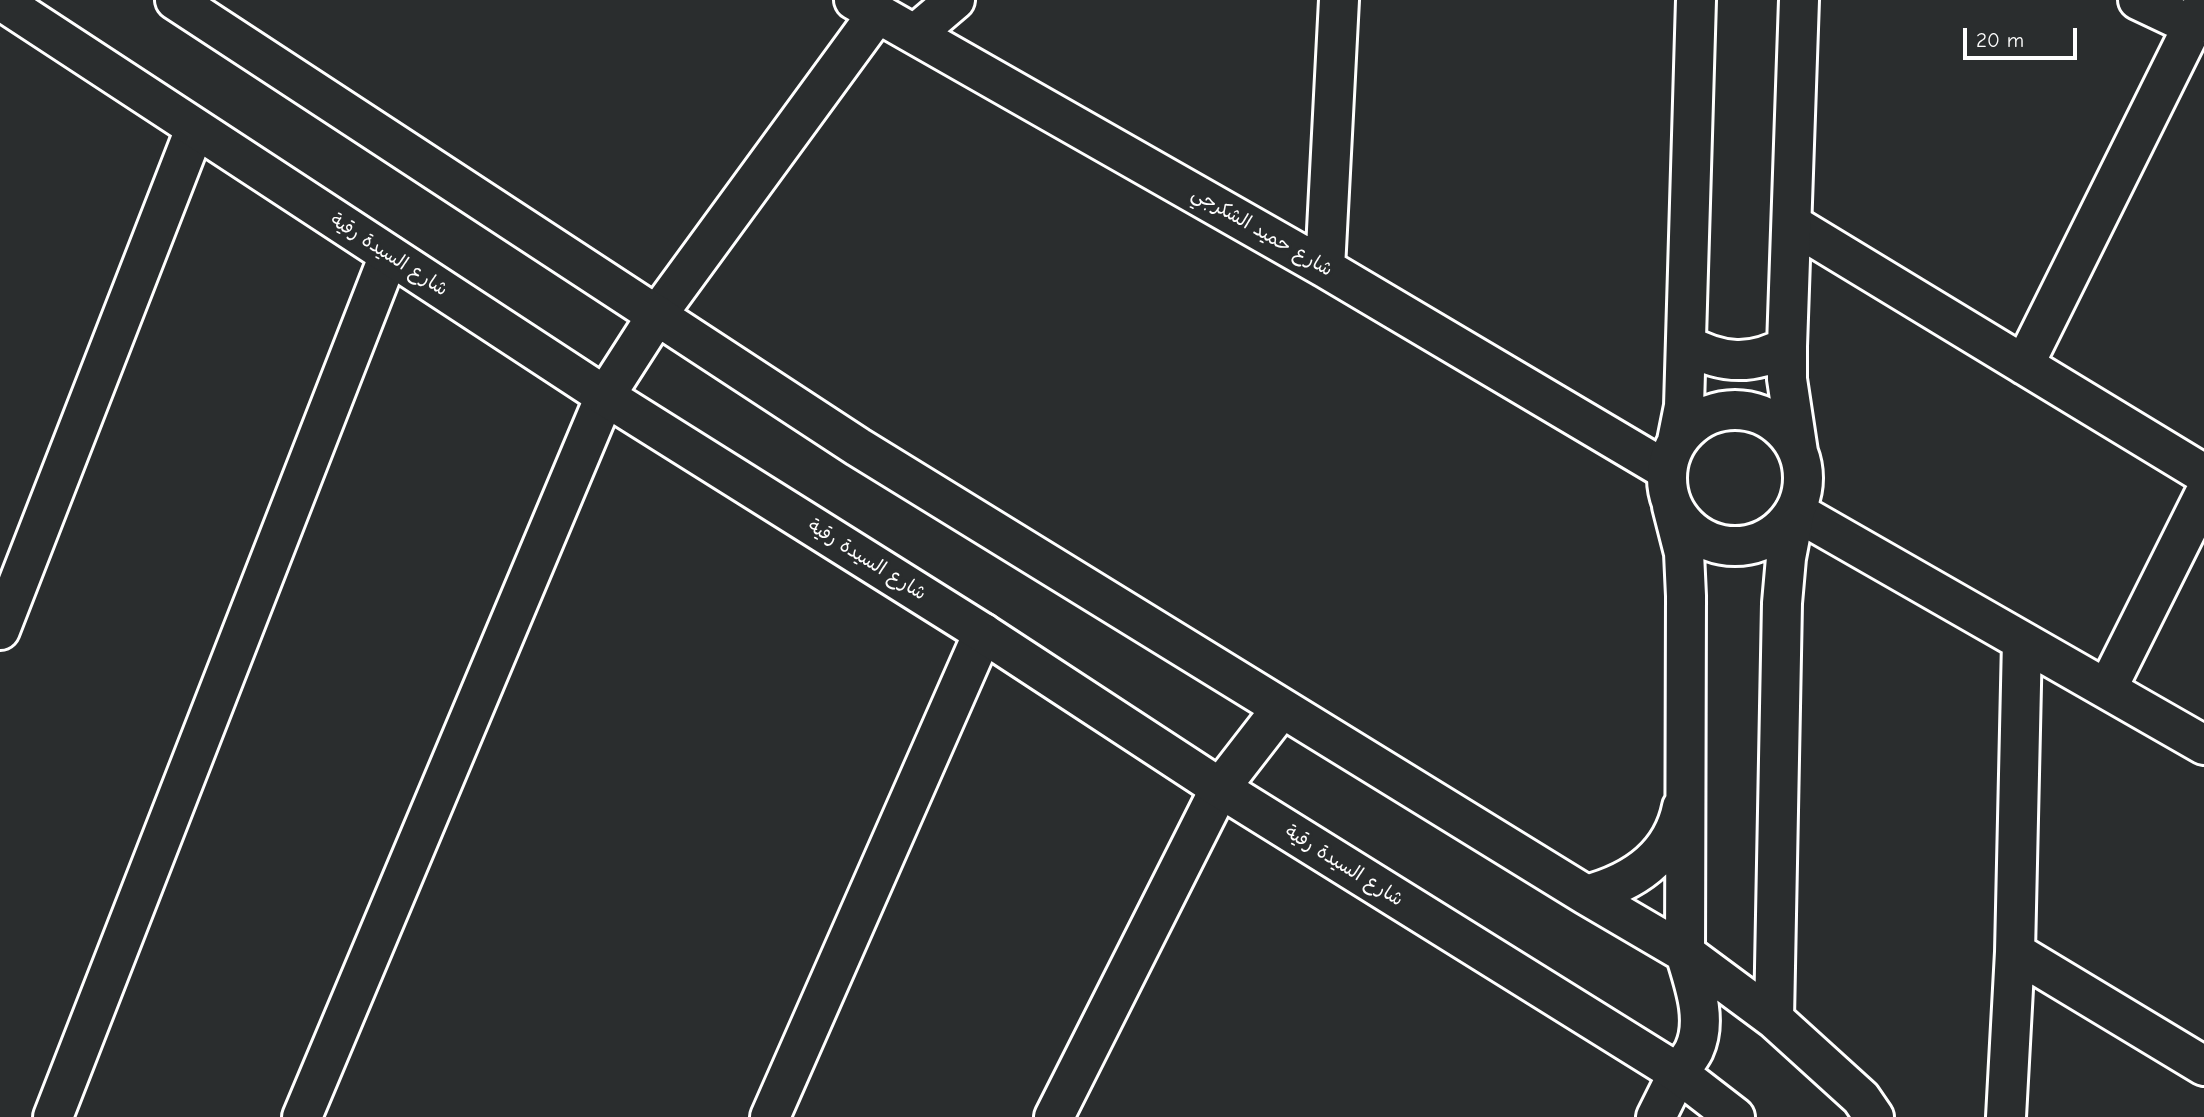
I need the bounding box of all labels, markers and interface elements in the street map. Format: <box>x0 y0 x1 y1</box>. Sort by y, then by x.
scale bar <box>1966 14 2080 58</box>
text: 20 m <box>1976 28 2024 52</box>
street label: شارع حميد الشكرجي <box>1187 182 1337 282</box>
street label: شارع السيدة رقية <box>326 209 452 301</box>
street label: شارع السيدة رقية <box>804 514 930 606</box>
street label: شارع السيدة رقية <box>1281 820 1407 912</box>

